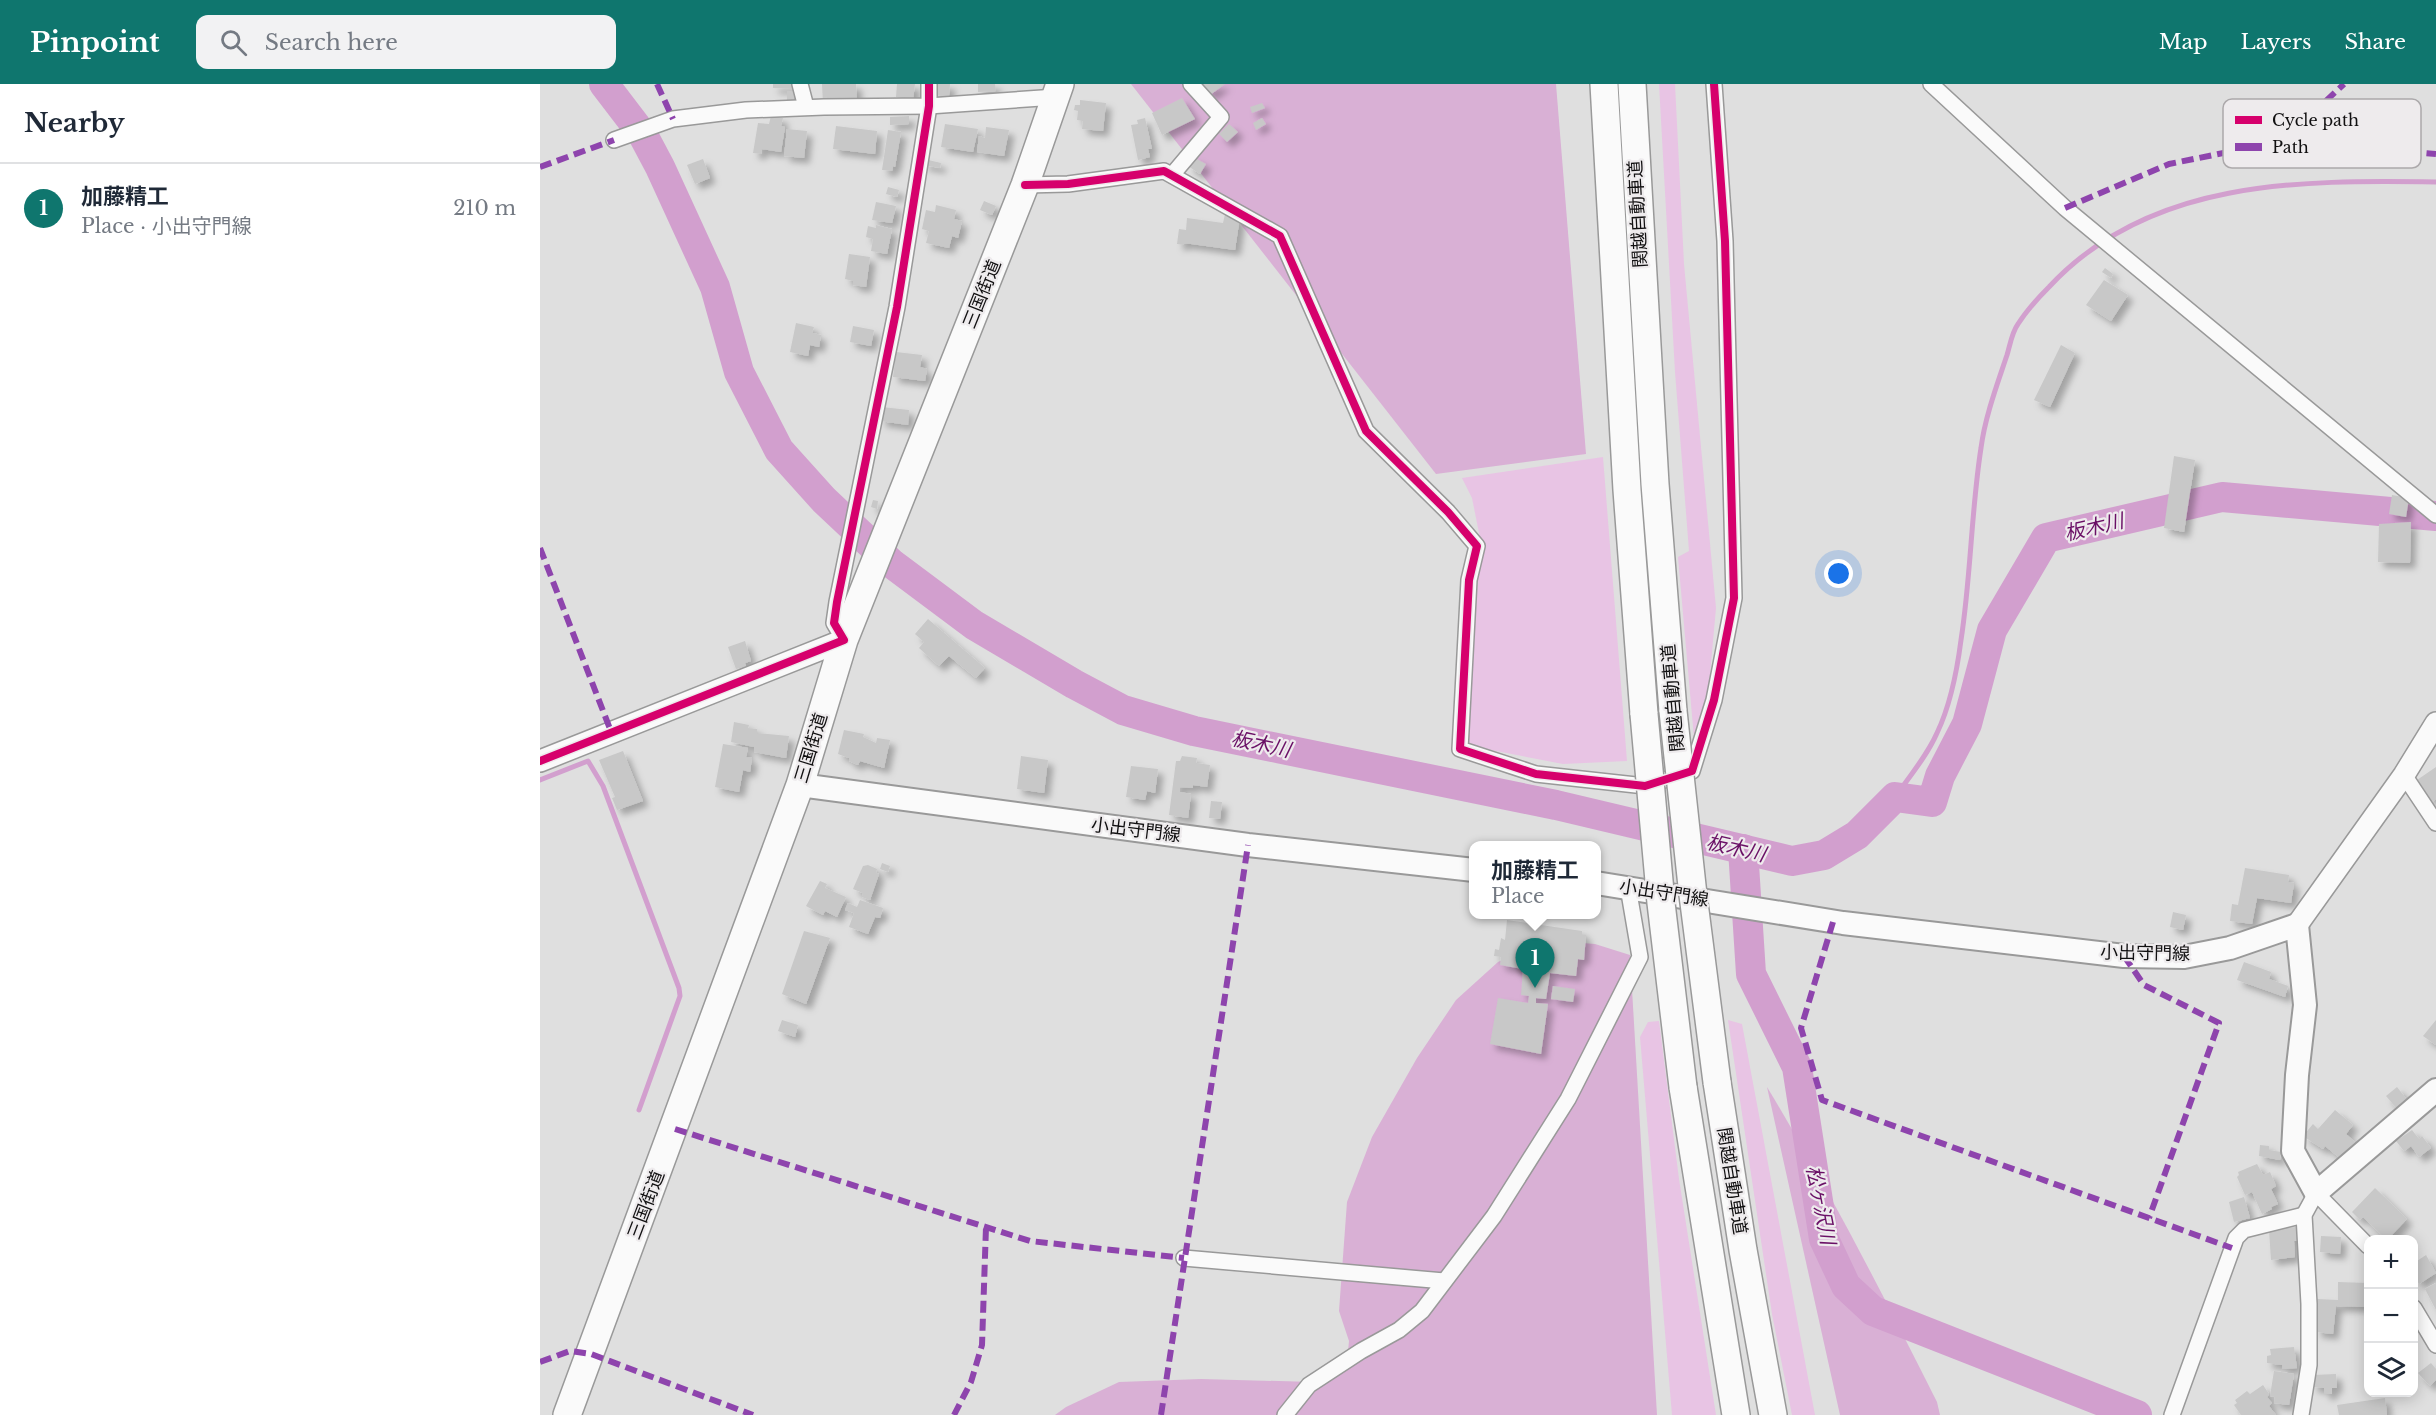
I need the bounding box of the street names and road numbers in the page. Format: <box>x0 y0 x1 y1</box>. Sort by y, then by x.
street label: 関越自動車道 <box>1624 159 1652 269</box>
street label: 三国街道 <box>958 257 1006 331</box>
street label: 関越自動車道 <box>1657 643 1689 753</box>
street label: 三国街道 <box>790 710 832 786</box>
street label: 小出守門線 <box>1090 814 1182 846</box>
street label: 小出守門線 <box>1618 875 1710 911</box>
street label: 小出守門線 <box>2100 941 2190 965</box>
street label: 関越自動車道 <box>1713 1126 1751 1236</box>
street label: 三国街道 <box>623 1167 669 1243</box>

